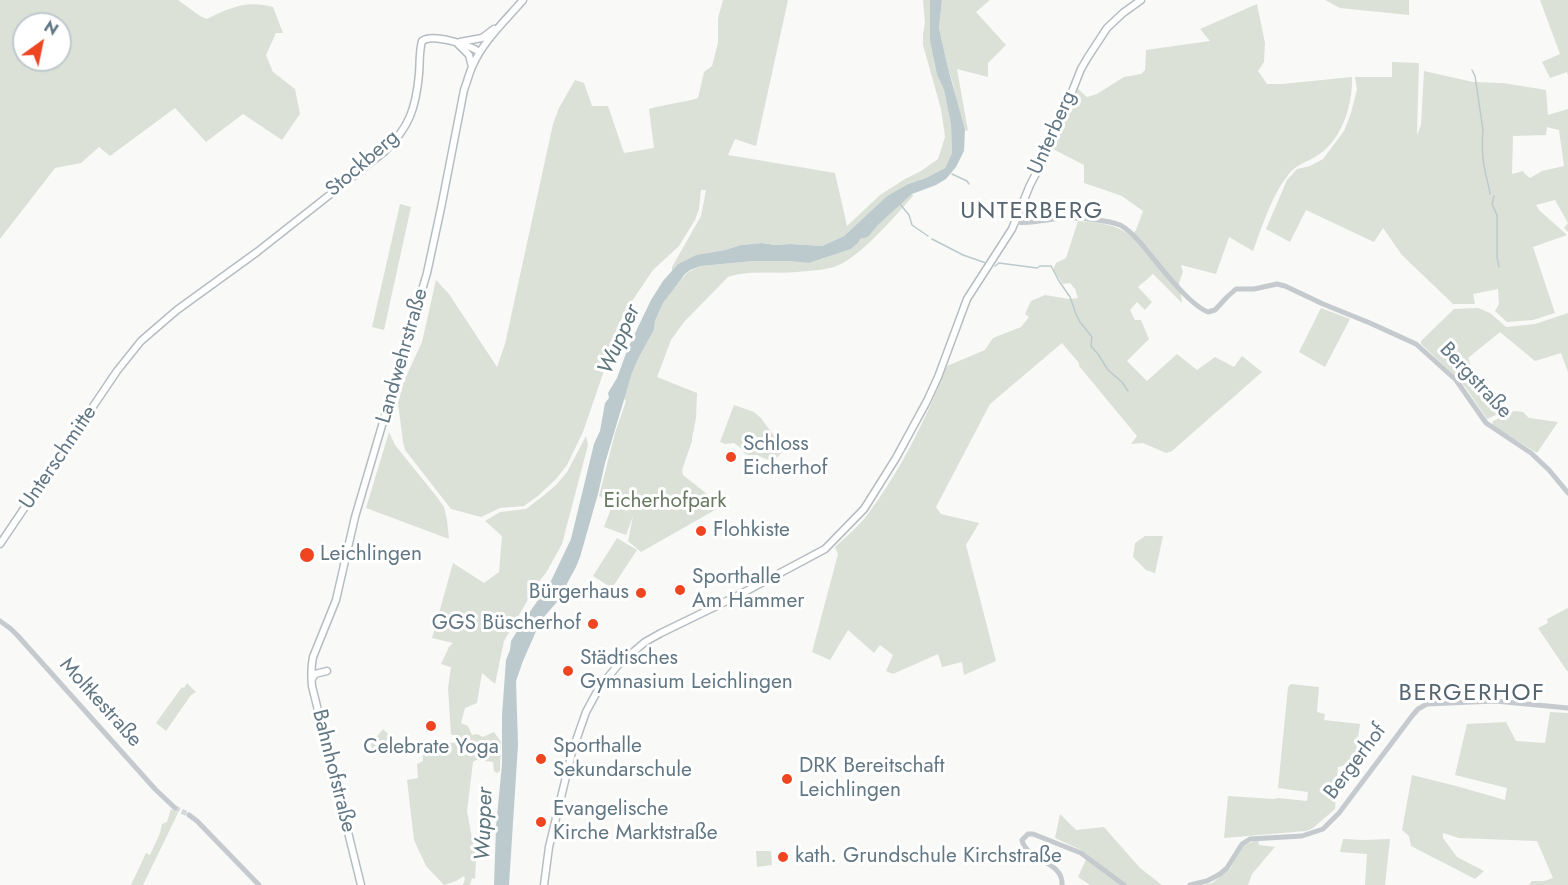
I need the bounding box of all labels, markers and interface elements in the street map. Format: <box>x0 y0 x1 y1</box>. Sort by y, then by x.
north arrow <box>12 12 72 72</box>
text: N <box>39 15 63 41</box>
street label: Unterberg <box>1023 87 1083 179</box>
street label: Stockberg <box>321 125 405 203</box>
district label: UNTERBERG <box>960 198 1104 226</box>
street label: Landwehrstraße <box>372 286 434 426</box>
water label: Wupper <box>593 301 647 379</box>
street label: Bergstraße <box>1433 338 1517 424</box>
street label: Unterschmitte <box>15 401 103 515</box>
place label: Schloss Eicherhof <box>743 432 828 482</box>
marker: Schloss Eicherhof <box>724 450 738 464</box>
park label: Eicherhofpark <box>603 489 727 515</box>
place label: Flohkiste <box>713 518 790 544</box>
marker: Flohkiste <box>694 524 708 538</box>
place label: Leichlingen <box>320 542 422 568</box>
marker: Leichlingen <box>298 546 316 564</box>
place label: Sporthalle Am Hammer <box>692 565 804 615</box>
place label: Bürgerhaus <box>529 580 629 606</box>
marker: Sporthalle Am Hammer <box>673 583 687 597</box>
marker: Bürgerhaus <box>634 586 648 600</box>
place label: GGS Büscherhof <box>432 611 581 637</box>
marker: GGS Büscherhof <box>586 617 600 631</box>
place label: Städtisches Gymnasium Leichlingen <box>580 646 793 696</box>
street label: Moltkestraße <box>53 653 147 753</box>
marker: Städtisches Gymnasium Leichlingen <box>561 664 575 678</box>
district label: BERGERHOF <box>1399 680 1545 708</box>
street label: Bahnhofstraße <box>306 707 360 835</box>
marker: Celebrate Yoga <box>424 719 438 733</box>
street label: Bergerhof <box>1319 719 1393 805</box>
place label: Sporthalle Sekundarschule <box>553 734 692 784</box>
place label: Celebrate Yoga <box>363 735 499 761</box>
marker: Sporthalle Sekundarschule <box>534 752 548 766</box>
place label: DRK Bereitschaft Leichlingen <box>799 754 945 804</box>
marker: DRK Bereitschaft Leichlingen <box>780 772 794 786</box>
water label: Wupper <box>471 787 499 861</box>
place label: Evangelische Kirche Marktstraße <box>553 797 717 847</box>
marker: Evangelische Kirche Marktstraße <box>534 815 548 829</box>
place label: kath. Grundschule Kirchstraße <box>795 844 1062 870</box>
marker: kath. Grundschule Kirchstraße <box>776 850 790 864</box>

